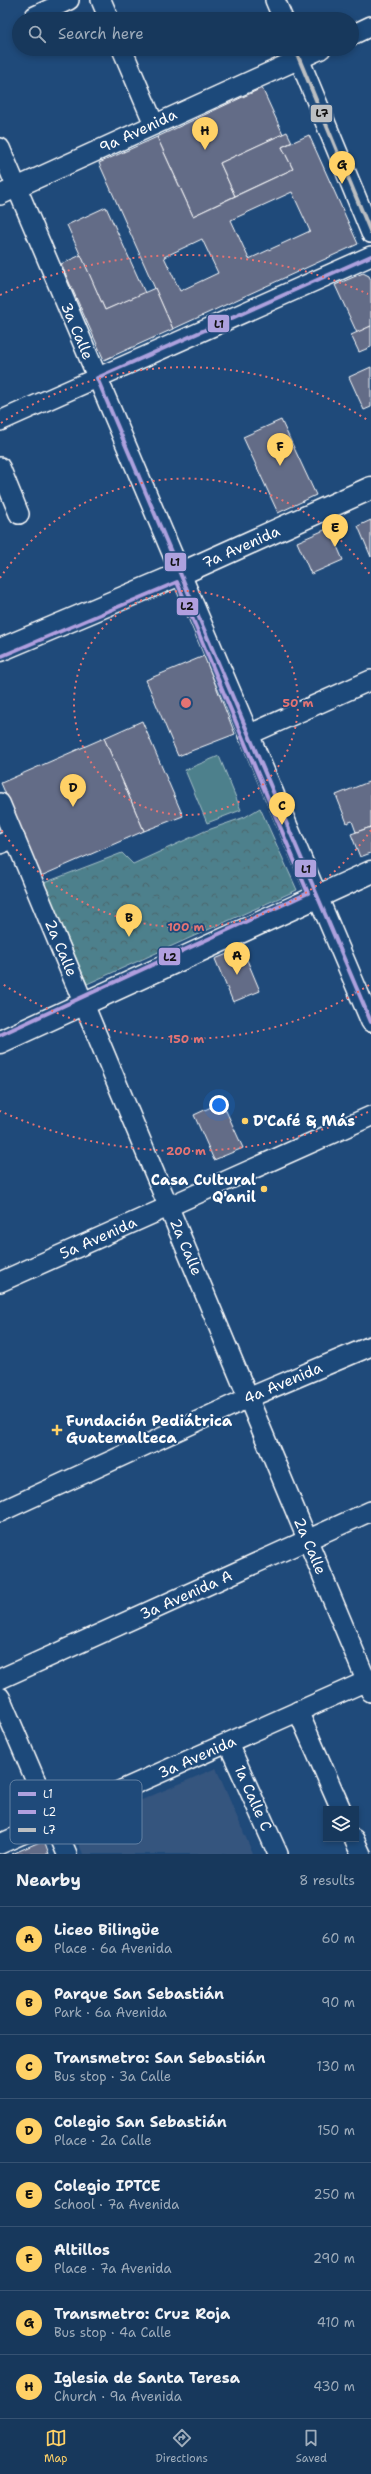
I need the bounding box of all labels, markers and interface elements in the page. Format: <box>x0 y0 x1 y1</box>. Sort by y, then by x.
search box <box>12 12 359 56</box>
icon: search <box>26 23 48 45</box>
text: Search here <box>58 24 144 44</box>
street label: 9a Avenida <box>96 104 181 158</box>
line badge: L7 <box>310 104 333 123</box>
text: L7 <box>316 106 329 121</box>
pin: H <box>192 117 218 150</box>
pin: G <box>329 151 355 184</box>
street label: 3a Calle <box>56 299 98 363</box>
line badge: L1 <box>207 314 230 333</box>
text: L1 <box>214 317 224 332</box>
pin: F <box>267 433 293 466</box>
pin: E <box>322 514 348 547</box>
street label: 7a Avenida <box>199 521 284 573</box>
line badge: L1 <box>164 552 187 572</box>
text: L1 <box>170 555 180 570</box>
line badge: L2 <box>176 597 199 616</box>
text: L2 <box>180 599 194 614</box>
text: 50 m <box>283 695 314 711</box>
centre of rings <box>179 696 193 710</box>
pin: D <box>60 774 86 807</box>
pin: C <box>269 792 295 825</box>
line badge: L1 <box>294 859 317 878</box>
text: L1 <box>301 862 311 877</box>
pin: B <box>116 904 142 937</box>
street label: 2a Calle <box>40 916 82 980</box>
text: 100 m <box>168 919 205 935</box>
pin: A <box>224 942 250 975</box>
line badge: L2 <box>158 947 181 966</box>
text: L2 <box>163 950 177 965</box>
text: 150 m <box>168 1031 204 1047</box>
your location <box>209 1095 229 1115</box>
place label: D'Café & Más <box>253 1111 355 1131</box>
marker: D'Café & Más <box>240 1116 250 1126</box>
text: 200 m <box>166 1143 206 1159</box>
place label: Casa Cultural Q'anil <box>151 1170 256 1207</box>
marker: Casa Cultural Q'anil <box>259 1184 269 1194</box>
street label: 5a Avenida <box>56 1212 140 1264</box>
street label: 2a Calle <box>165 1215 207 1279</box>
street label: 4a Avenida <box>241 1357 326 1409</box>
place label: Fundación Pediátrica Guatemalteca <box>66 1411 233 1448</box>
marker: Fundación Pediátrica Guatemalteca <box>51 1424 63 1436</box>
street label: 2a Calle <box>289 1514 331 1578</box>
street label: 3a Avenida A <box>137 1566 236 1624</box>
street label: 3a Avenida <box>155 1731 240 1783</box>
street label: 1a Calle C <box>230 1762 276 1834</box>
legend <box>10 1780 142 1844</box>
text: L1 <box>43 1787 53 1802</box>
text: L2 <box>43 1805 56 1820</box>
map controls <box>323 1806 359 1842</box>
button: layers <box>323 1806 359 1842</box>
text: L7 <box>43 1823 56 1838</box>
text: Nearby <box>16 1869 81 1891</box>
text: 8 results <box>299 1872 355 1889</box>
text: Liceo Bilingüe <box>54 1920 159 1940</box>
text: A <box>24 1930 34 1947</box>
text: 60 m <box>322 1930 355 1947</box>
text: Place · 6a Avenida <box>54 1940 172 1957</box>
text: Parque San Sebastián <box>54 1984 224 2004</box>
text: B <box>25 1994 33 2011</box>
text: 90 m <box>321 1994 355 2011</box>
text: Park · 6a Avenida <box>54 2004 167 2021</box>
text: Transmetro: San Sebastián <box>54 2048 266 2068</box>
text: C <box>25 2058 33 2075</box>
text: 130 m <box>317 2058 355 2075</box>
text: Bus stop · 3a Calle <box>54 2068 171 2085</box>
text: Colegio San Sebastián <box>54 2112 227 2132</box>
text: D <box>24 2122 34 2139</box>
text: 150 m <box>317 2122 355 2139</box>
text: Place · 2a Calle <box>54 2132 152 2149</box>
text: Colegio IPTCE <box>54 2176 160 2196</box>
text: E <box>25 2186 33 2203</box>
text: 250 m <box>314 2186 355 2203</box>
text: School · 7a Avenida <box>54 2196 179 2213</box>
text: Altillos <box>54 2240 110 2260</box>
text: F <box>25 2250 33 2267</box>
text: 290 m <box>313 2250 355 2267</box>
text: Place · 7a Avenida <box>54 2260 172 2277</box>
text: Transmetro: Cruz Roja <box>54 2304 230 2324</box>
text: G <box>24 2314 34 2331</box>
text: 410 m <box>317 2314 355 2331</box>
text: Bus stop · 4a Calle <box>54 2324 171 2341</box>
text: Iglesia de Santa Teresa <box>54 2368 240 2388</box>
text: H <box>24 2378 34 2395</box>
text: 430 m <box>313 2378 355 2395</box>
text: Church · 9a Avenida <box>54 2388 182 2405</box>
tab: Map <box>44 2427 68 2466</box>
tab: Directions <box>155 2427 208 2466</box>
tab: Saved <box>296 2427 327 2466</box>

